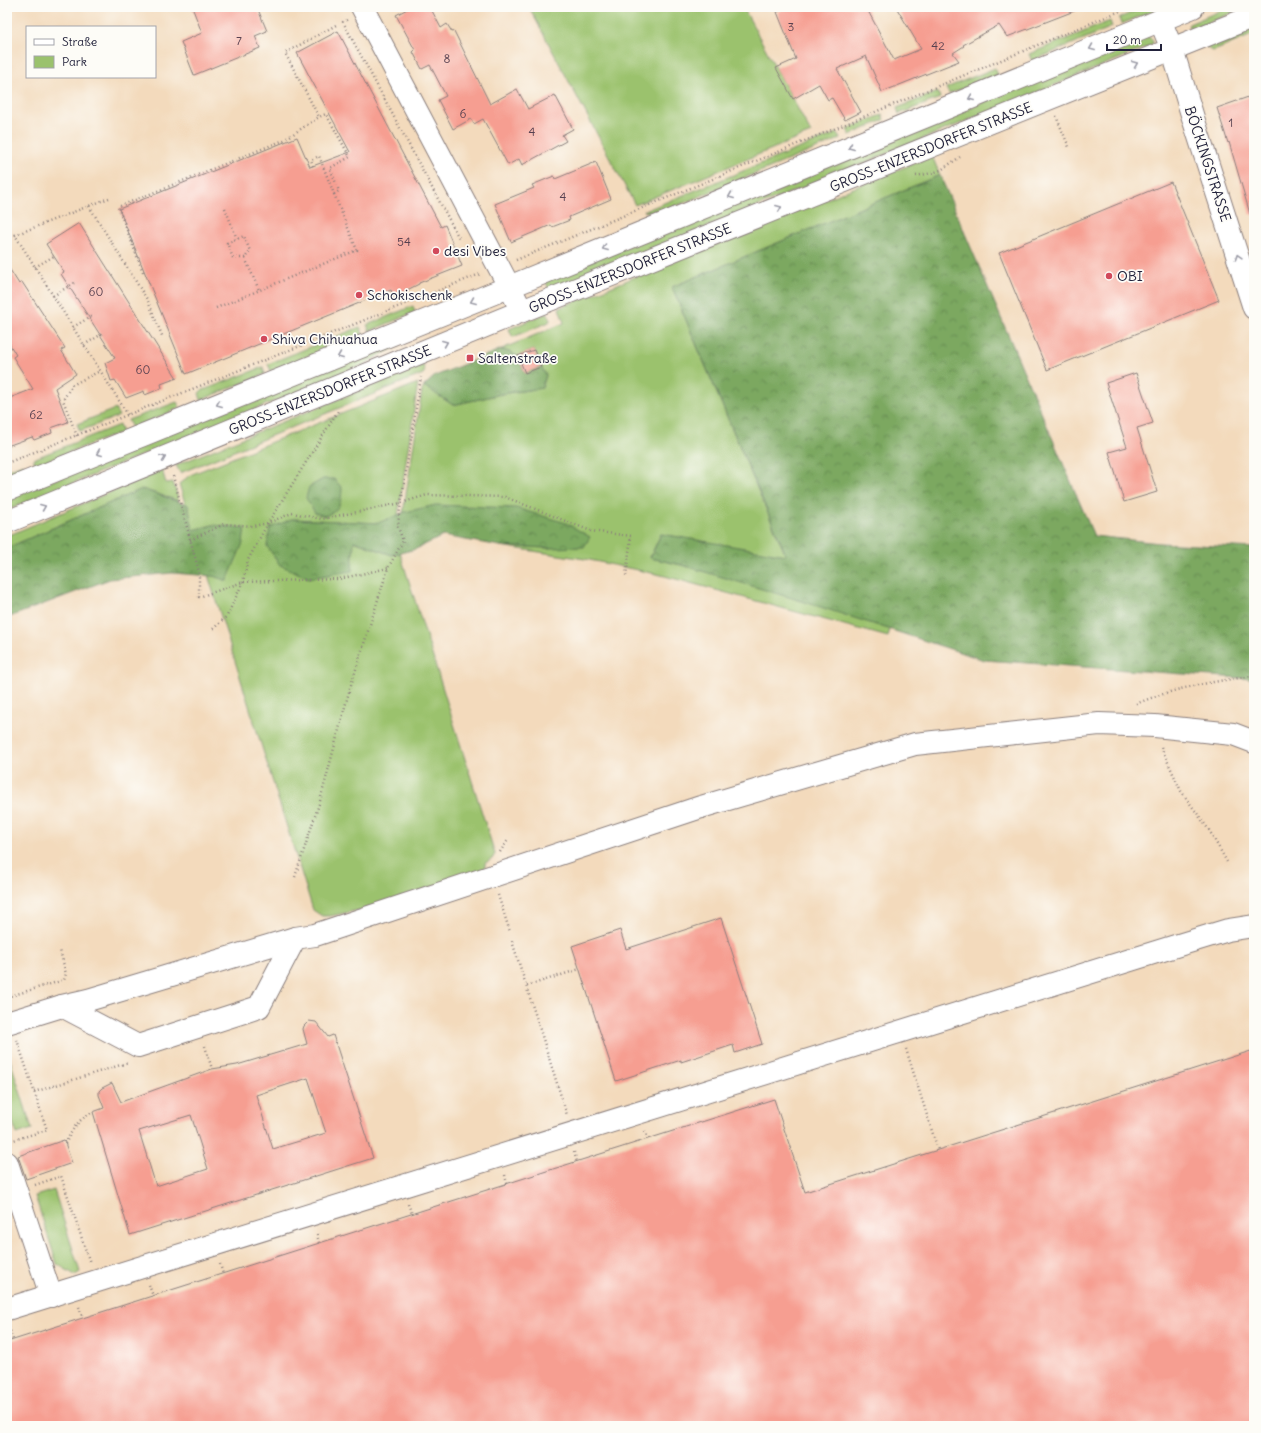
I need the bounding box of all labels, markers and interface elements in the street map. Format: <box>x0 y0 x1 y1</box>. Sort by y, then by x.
house number: 3 <box>788 19 795 34</box>
legend <box>26 26 156 78</box>
scale bar <box>1107 26 1161 52</box>
text: 20 m <box>1113 32 1141 47</box>
house number: 7 <box>236 33 242 48</box>
text: Straße <box>62 34 97 49</box>
house number: 42 <box>931 38 945 53</box>
one-way arrow <box>1088 44 1095 52</box>
house number: 8 <box>444 51 451 66</box>
text: Park <box>62 54 87 69</box>
one-way arrow <box>1130 61 1138 69</box>
one-way arrow <box>968 93 975 101</box>
street label: GROSS-ENZERSDORFER STRASSE <box>827 98 1035 196</box>
street label: BÖCKINGSTRASSE <box>1181 104 1235 224</box>
house number: 6 <box>460 106 467 121</box>
house number: 1 <box>1229 115 1233 130</box>
house number: 4 <box>529 124 536 139</box>
one-way arrow <box>848 142 855 150</box>
house number: 4 <box>560 189 567 204</box>
one-way arrow <box>727 191 735 199</box>
one-way arrow <box>776 204 783 212</box>
street label: GROSS-ENZERSDORFER STRASSE <box>526 219 734 317</box>
house number: 54 <box>397 234 411 249</box>
place label: desi Vibes <box>444 242 506 260</box>
one-way arrow <box>601 243 608 251</box>
marker: desi Vibes <box>431 246 441 256</box>
one-way arrow <box>1234 254 1243 261</box>
place label: OBI <box>1117 267 1143 285</box>
marker: OBI <box>1104 271 1114 281</box>
house number: 60 <box>89 284 104 299</box>
place label: Schokischenk <box>367 286 453 304</box>
marker: Schokischenk <box>354 290 364 300</box>
one-way arrow <box>470 297 477 305</box>
place label: Shiva Chihuahua <box>272 330 378 348</box>
marker: Shiva Chihuahua <box>259 334 269 344</box>
one-way arrow <box>441 340 449 348</box>
street label: GROSS-ENZERSDORFER STRASSE <box>226 341 434 439</box>
place label: Saltenstraße <box>478 349 557 367</box>
one-way arrow <box>336 351 343 359</box>
marker: Saltenstraße <box>465 353 475 363</box>
house number: 60 <box>136 362 151 377</box>
one-way arrow <box>216 400 223 408</box>
house number: 62 <box>29 407 43 422</box>
one-way arrow <box>95 448 103 456</box>
one-way arrow <box>160 454 167 462</box>
one-way arrow <box>40 503 47 511</box>

